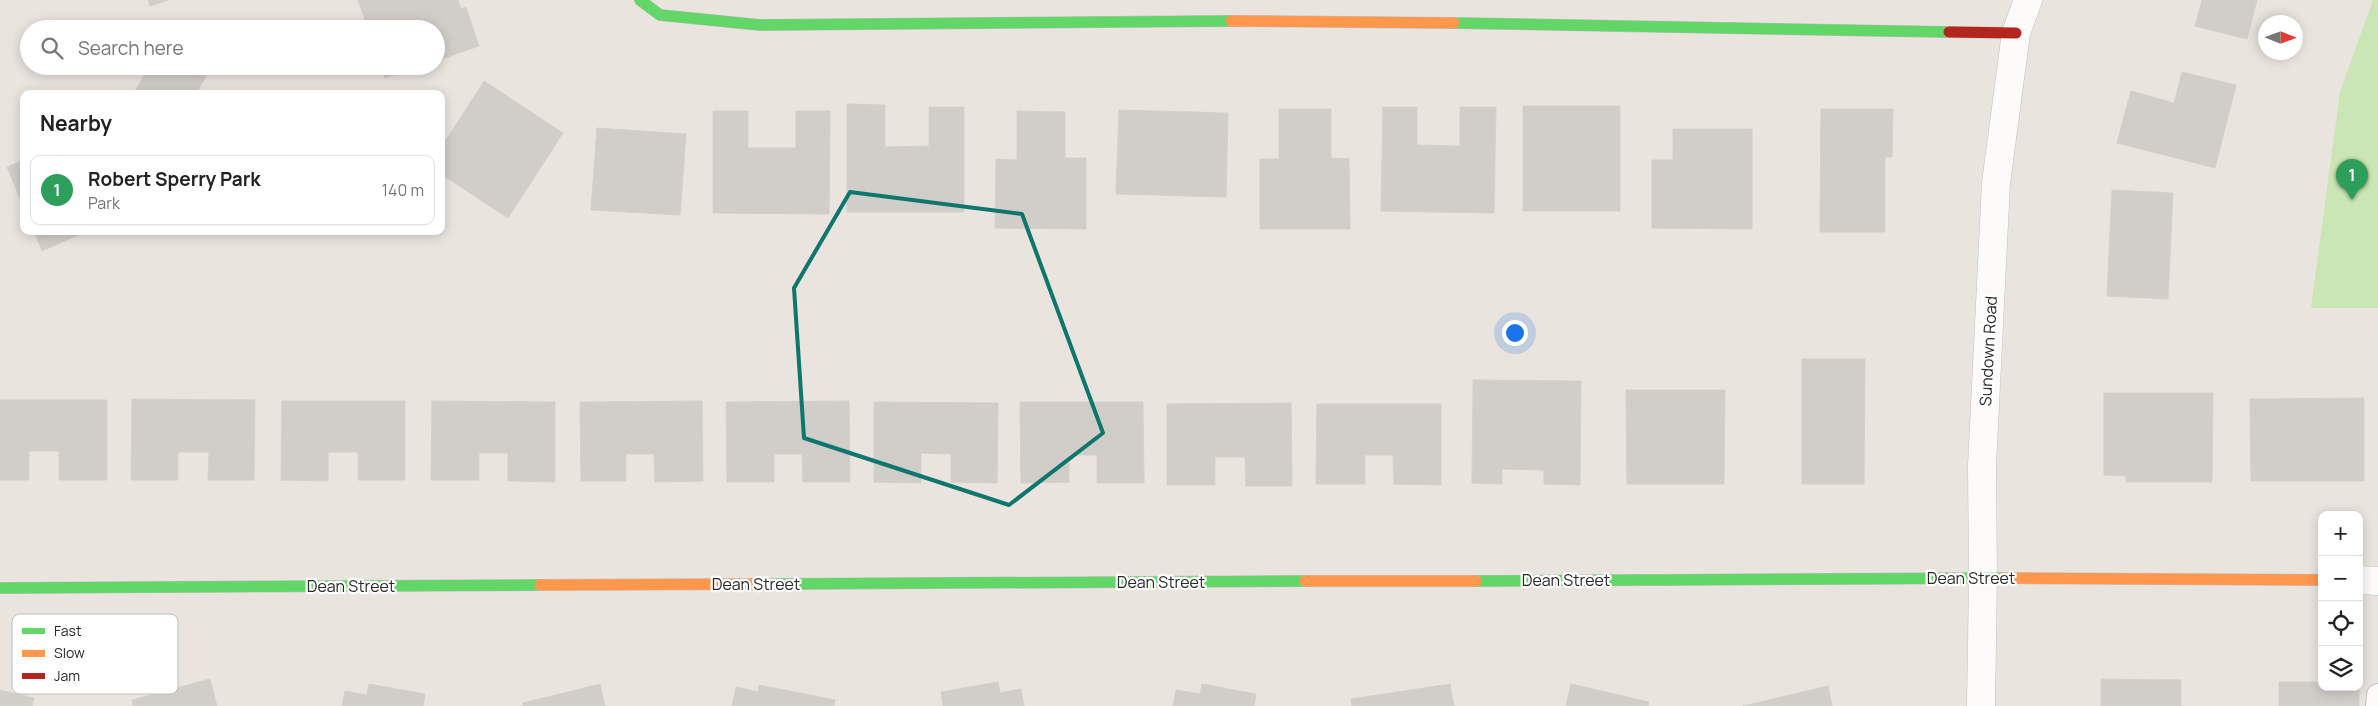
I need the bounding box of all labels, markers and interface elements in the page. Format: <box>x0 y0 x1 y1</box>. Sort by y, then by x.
north arrow <box>2258 15 2303 60</box>
search box <box>20 20 445 75</box>
icon: search <box>38 34 66 62</box>
text: Search here <box>78 35 184 61</box>
text: Nearby <box>40 109 112 137</box>
pin: 1 <box>2336 159 2368 200</box>
text: Robert Sperry Park <box>88 166 261 192</box>
text: 1 <box>53 179 61 201</box>
text: 140 m <box>382 179 424 201</box>
text: Park <box>88 192 120 214</box>
street label: Sundown Road <box>1974 295 2002 407</box>
your location <box>1502 320 1528 346</box>
map controls <box>2318 511 2363 691</box>
button: + <box>2318 511 2363 556</box>
button: − <box>2318 556 2363 601</box>
street label: Dean Street <box>1927 567 2015 589</box>
street label: Dean Street <box>1522 569 1610 591</box>
street label: Dean Street <box>1117 571 1205 593</box>
street label: Dean Street <box>712 573 800 595</box>
street label: Dean Street <box>307 575 395 597</box>
button: locate <box>2318 601 2363 646</box>
legend <box>12 614 178 694</box>
text: Fast <box>54 621 82 640</box>
text: Slow <box>54 643 85 662</box>
button: layers <box>2318 646 2363 691</box>
text: Jam <box>54 666 80 685</box>

